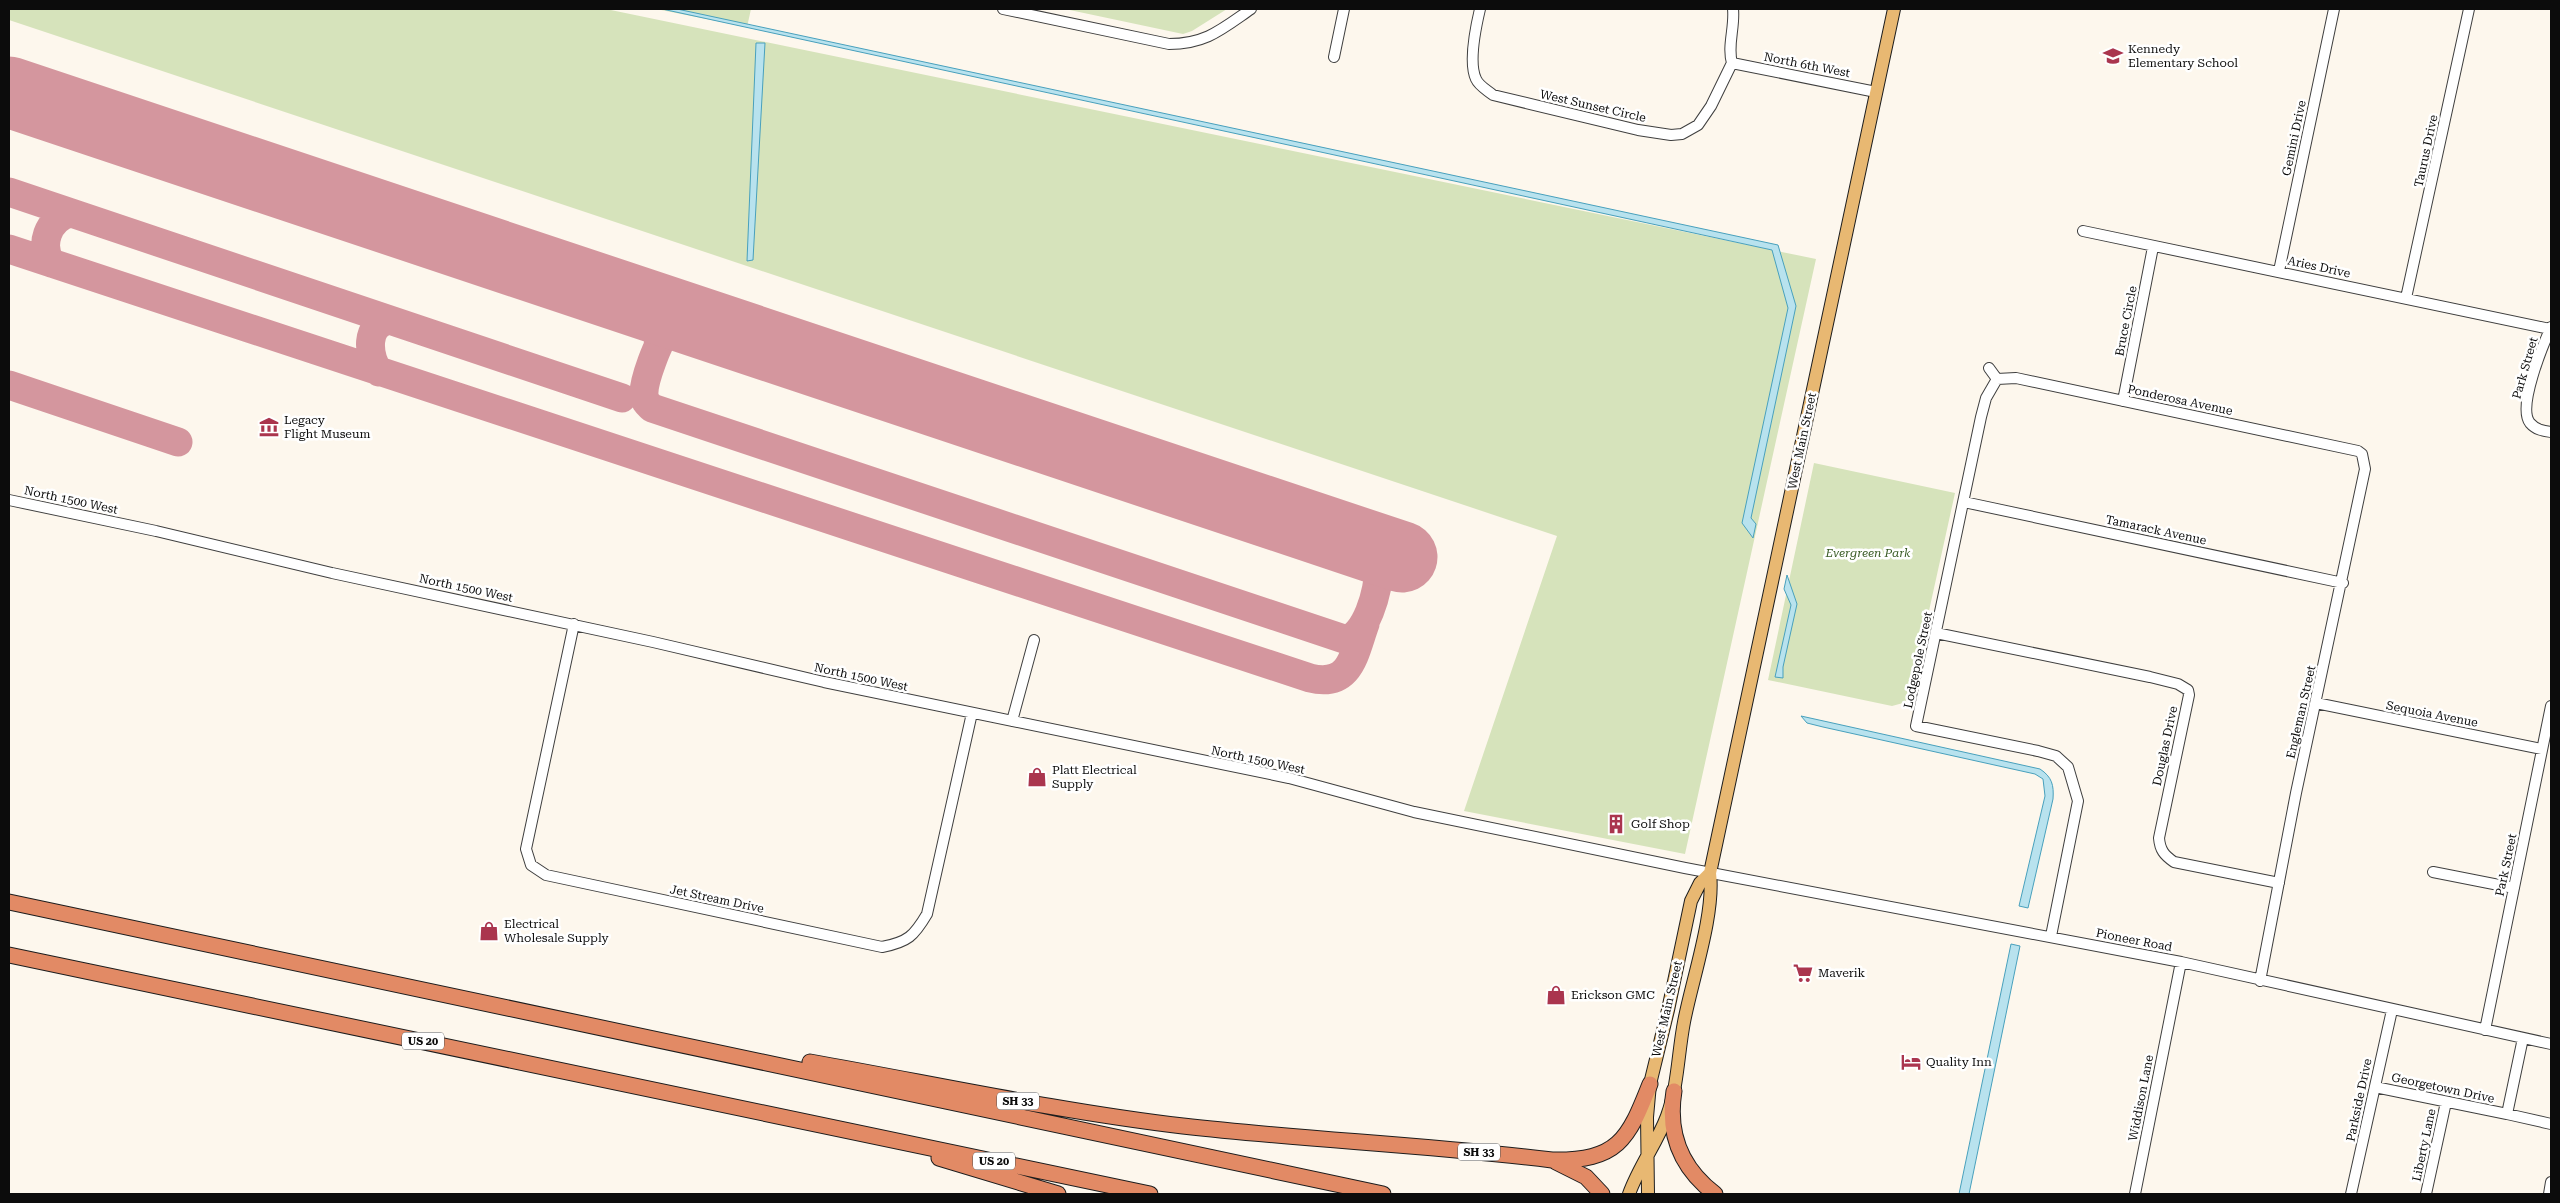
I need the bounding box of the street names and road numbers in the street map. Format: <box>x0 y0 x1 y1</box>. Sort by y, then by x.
street label: North 6th West <box>1763 50 1852 80</box>
street label: West Sunset Circle <box>1539 87 1648 125</box>
street label: Gemini Drive <box>2279 99 2309 177</box>
street label: Taurus Drive <box>2411 113 2441 188</box>
street label: Aries Drive <box>2286 254 2352 281</box>
street label: Bruce Circle <box>2112 284 2140 357</box>
street label: Park Street <box>2509 335 2541 401</box>
street label: Ponderosa Avenue <box>2126 382 2234 418</box>
street label: West Main Street <box>1785 391 1819 491</box>
street label: North 1500 West <box>23 483 120 517</box>
street label: Tamarack Avenue <box>2104 512 2208 548</box>
street label: North 1500 West <box>418 571 515 605</box>
street label: Lodgepole Street <box>1901 610 1935 710</box>
street label: North 1500 West <box>813 660 910 694</box>
street label: Engleman Street <box>2283 664 2319 760</box>
street label: Sequoia Avenue <box>2385 698 2479 730</box>
street label: Douglas Drive <box>2150 704 2180 787</box>
street label: North 1500 West <box>1210 743 1307 777</box>
street label: Park Street <box>2493 832 2520 898</box>
street label: Jet Stream Drive <box>669 882 766 916</box>
street label: Pioneer Road <box>2095 926 2174 954</box>
street label: West Main Street <box>1649 959 1685 1058</box>
road number: US 20 <box>402 1032 444 1050</box>
street label: Widdison Lane <box>2126 1053 2156 1142</box>
street label: Parkside Drive <box>2343 1057 2375 1143</box>
street label: Georgetown Drive <box>2390 1070 2496 1106</box>
road number: SH 33 <box>997 1092 1039 1110</box>
street label: Liberty Lane <box>2409 1107 2439 1183</box>
road number: SH 33 <box>1458 1144 1500 1160</box>
road number: US 20 <box>973 1152 1015 1170</box>

